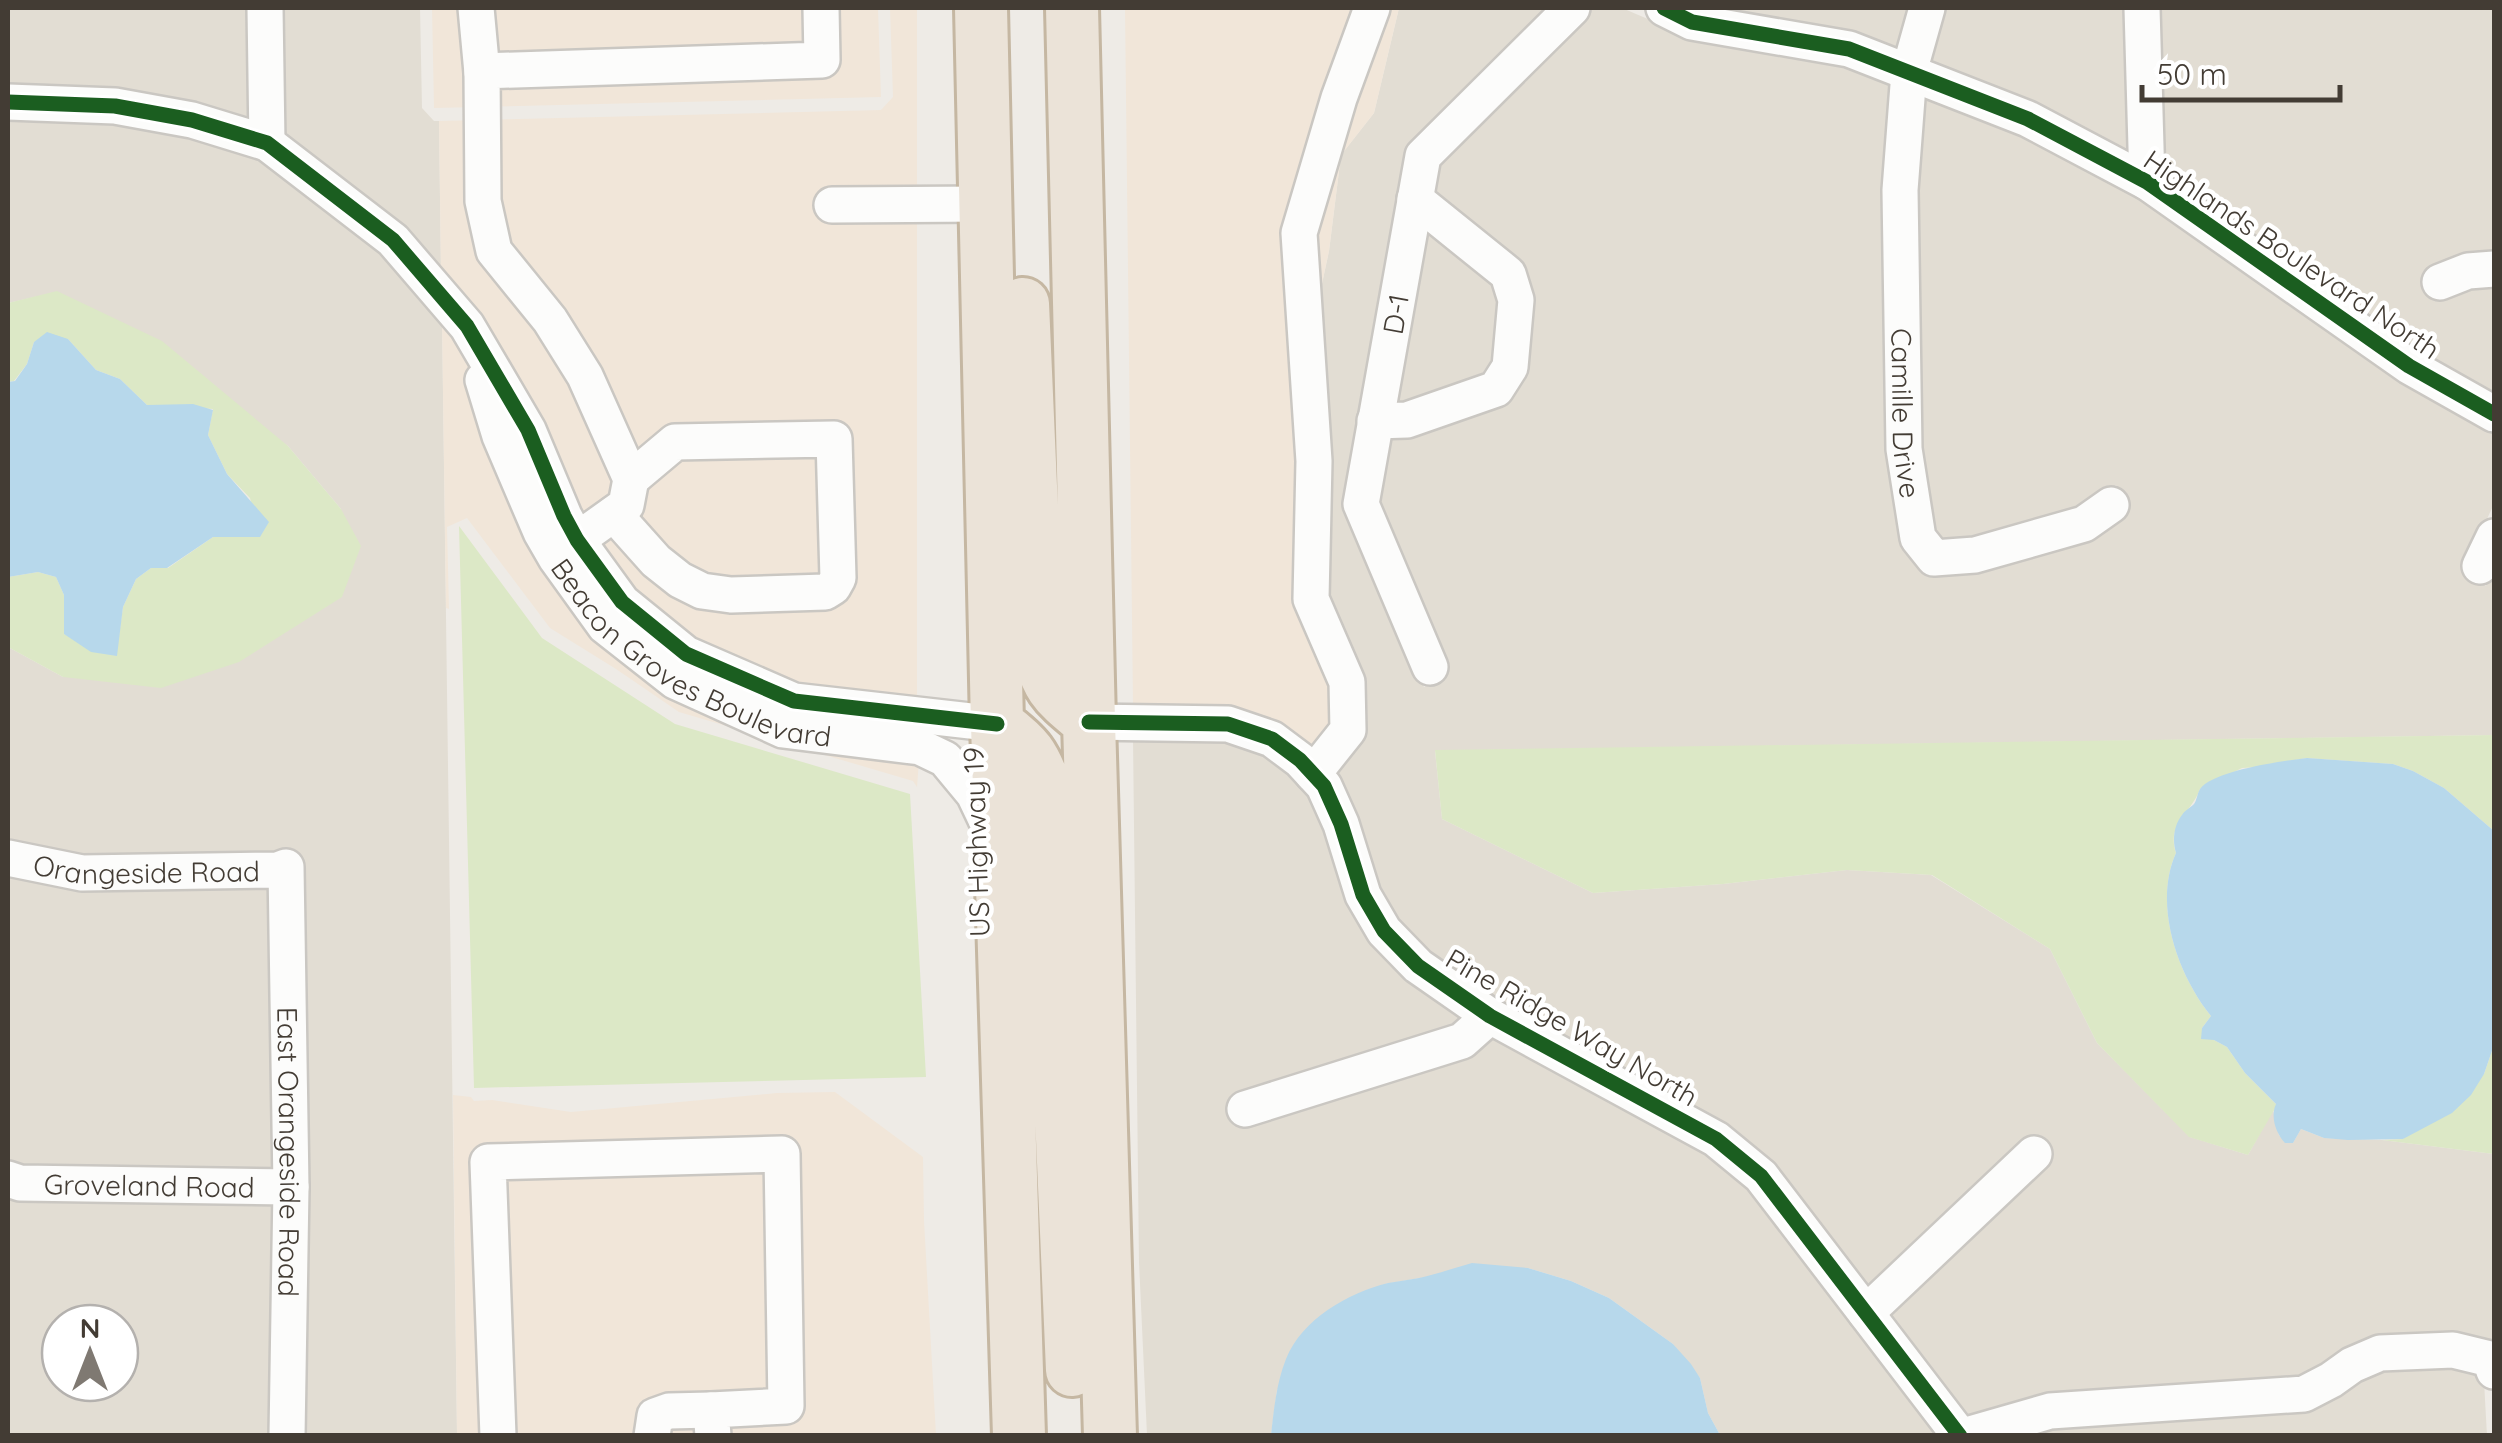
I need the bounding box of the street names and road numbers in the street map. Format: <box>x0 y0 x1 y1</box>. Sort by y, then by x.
street label: Highlands Boulevard North <box>2137 142 2447 366</box>
street label: D-1 <box>1374 291 1416 337</box>
street label: Camille Drive <box>1885 328 1929 500</box>
street label: Beacon Groves Boulevard <box>544 551 833 753</box>
street label: US Highway 19 <box>955 746 997 938</box>
street label: Orangeside Road <box>31 846 260 890</box>
street label: Pine Ridge Way North <box>1440 941 1704 1113</box>
street label: East Orangeside Road <box>271 1007 308 1297</box>
street label: Groveland Road <box>44 1166 255 1204</box>

